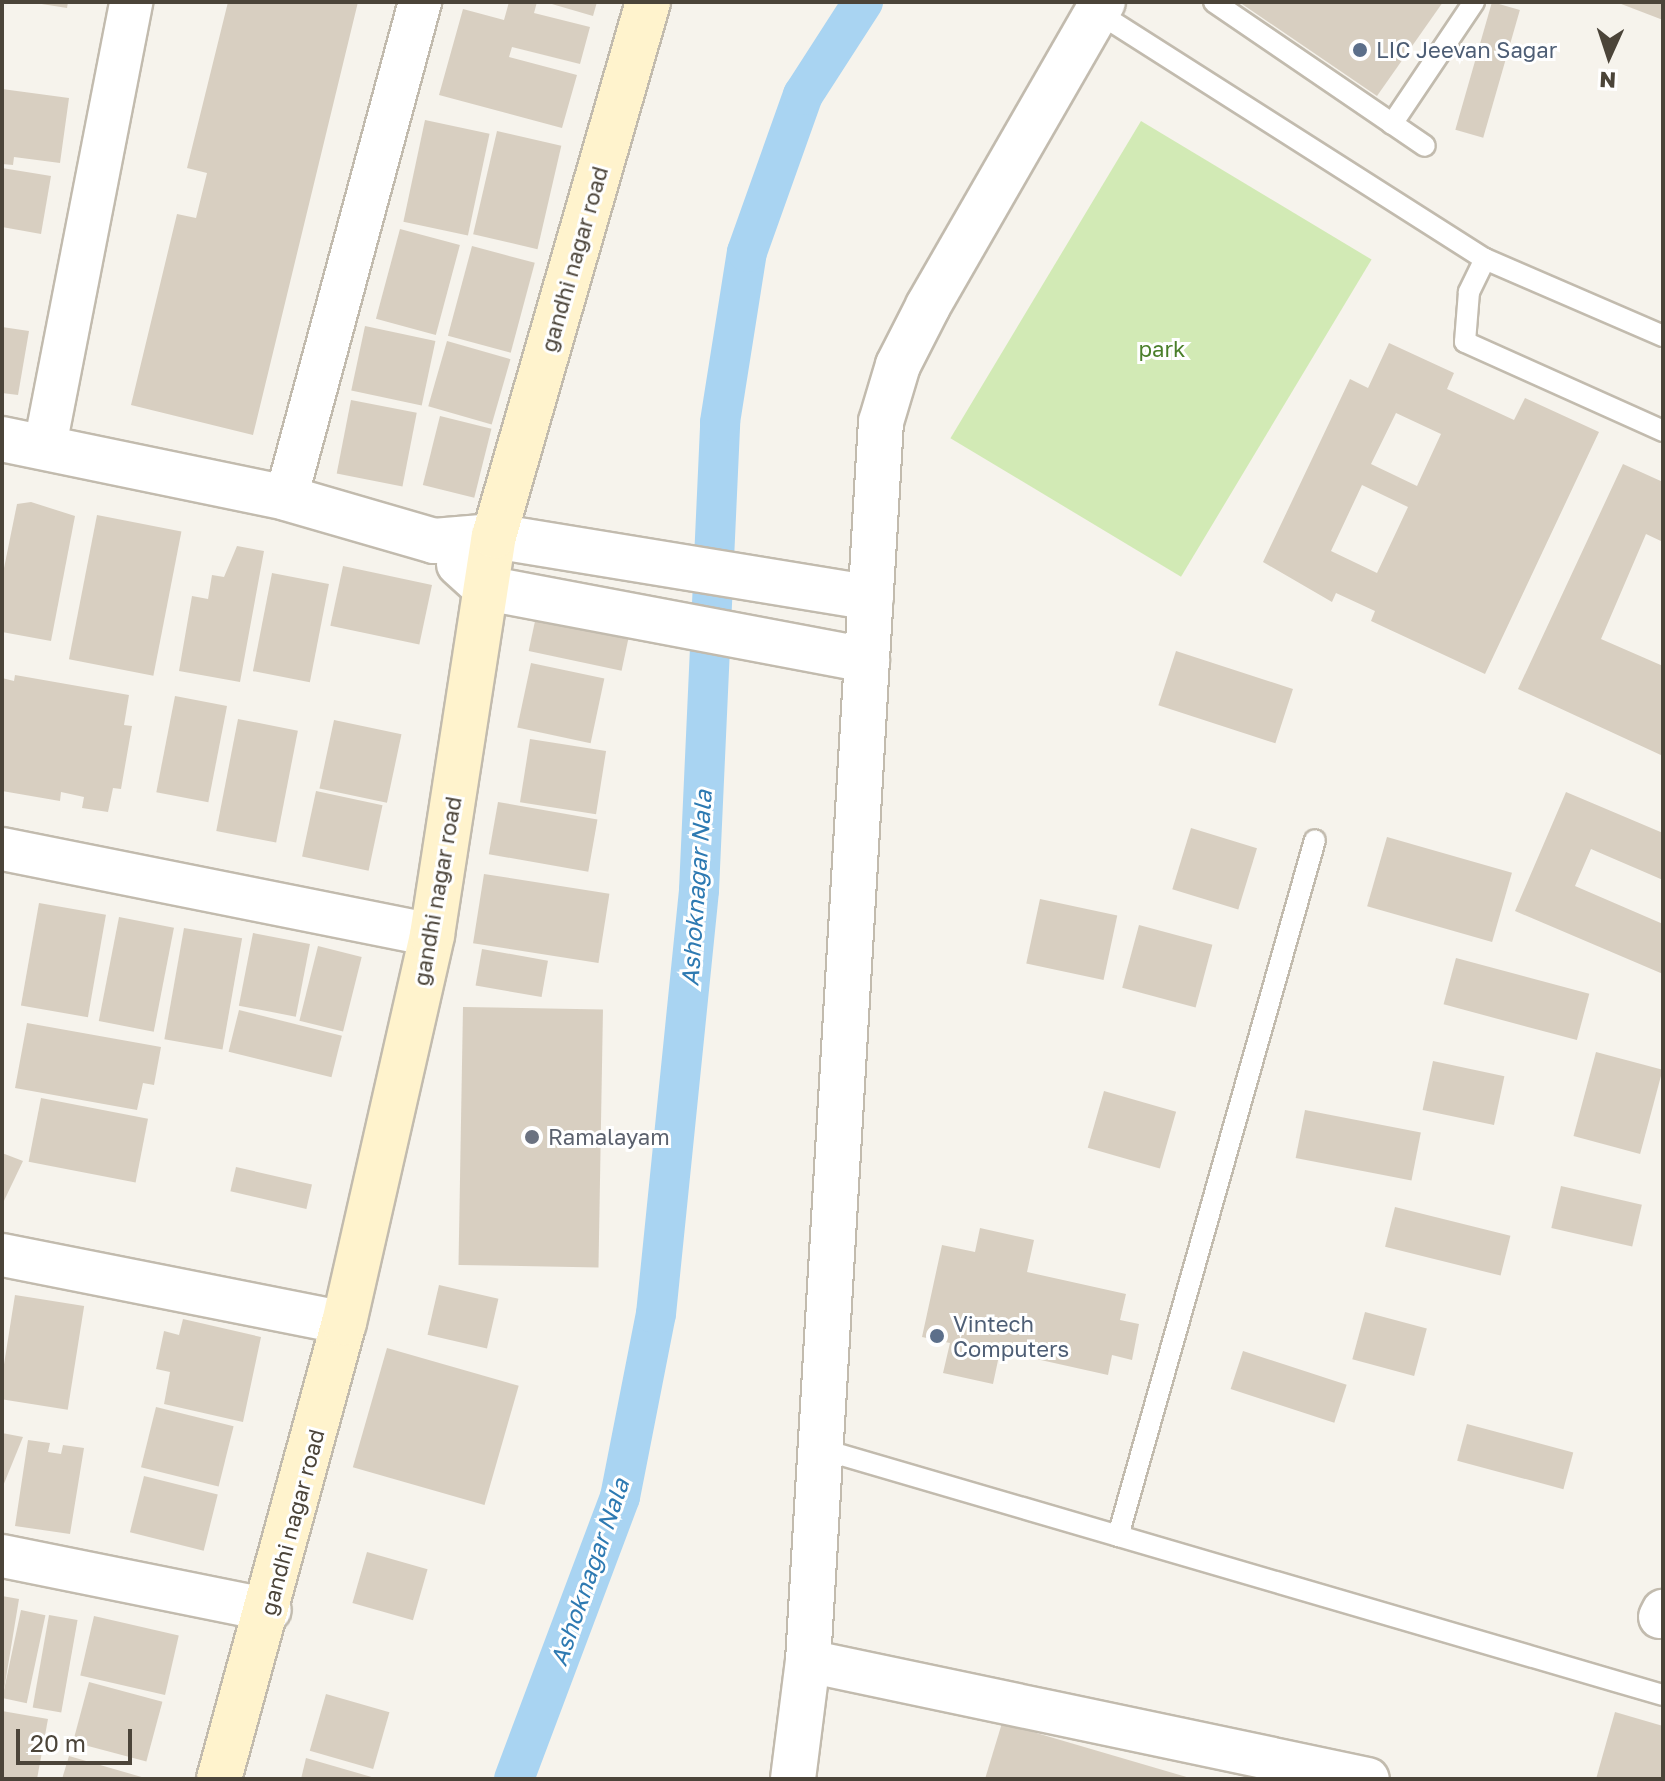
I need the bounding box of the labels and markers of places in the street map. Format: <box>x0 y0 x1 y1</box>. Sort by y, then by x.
place label: LIC Jeevan Sagar <box>1376 37 1557 63</box>
marker: LIC Jeevan Sagar <box>1351 41 1369 59</box>
place label: Ramalayam <box>548 1124 670 1150</box>
marker: Ramalayam <box>523 1128 541 1146</box>
place label: Vintech Computers <box>953 1310 1069 1362</box>
marker: Vintech Computers <box>928 1327 946 1345</box>

